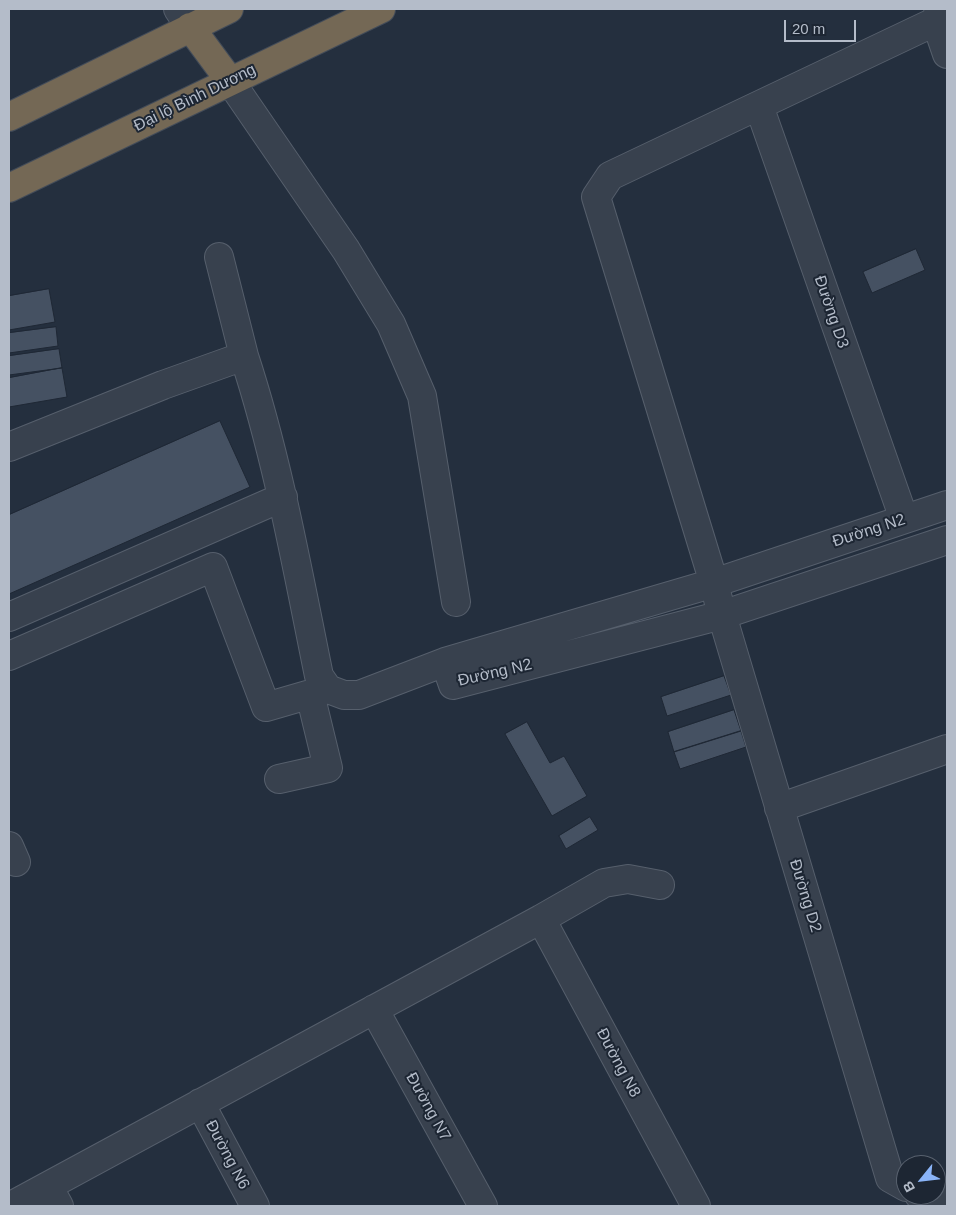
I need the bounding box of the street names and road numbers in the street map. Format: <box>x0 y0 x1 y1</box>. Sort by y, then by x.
street label: Đại lộ Bình Dương <box>131 60 259 136</box>
street label: Đường D3 <box>810 273 852 351</box>
street label: Đường N2 <box>830 510 908 552</box>
street label: Đường N2 <box>456 655 534 691</box>
street label: Đường D2 <box>785 857 825 935</box>
street label: Đường N8 <box>592 1025 644 1101</box>
street label: Đường N7 <box>401 1069 455 1145</box>
street label: Đường N6 <box>201 1117 253 1193</box>

